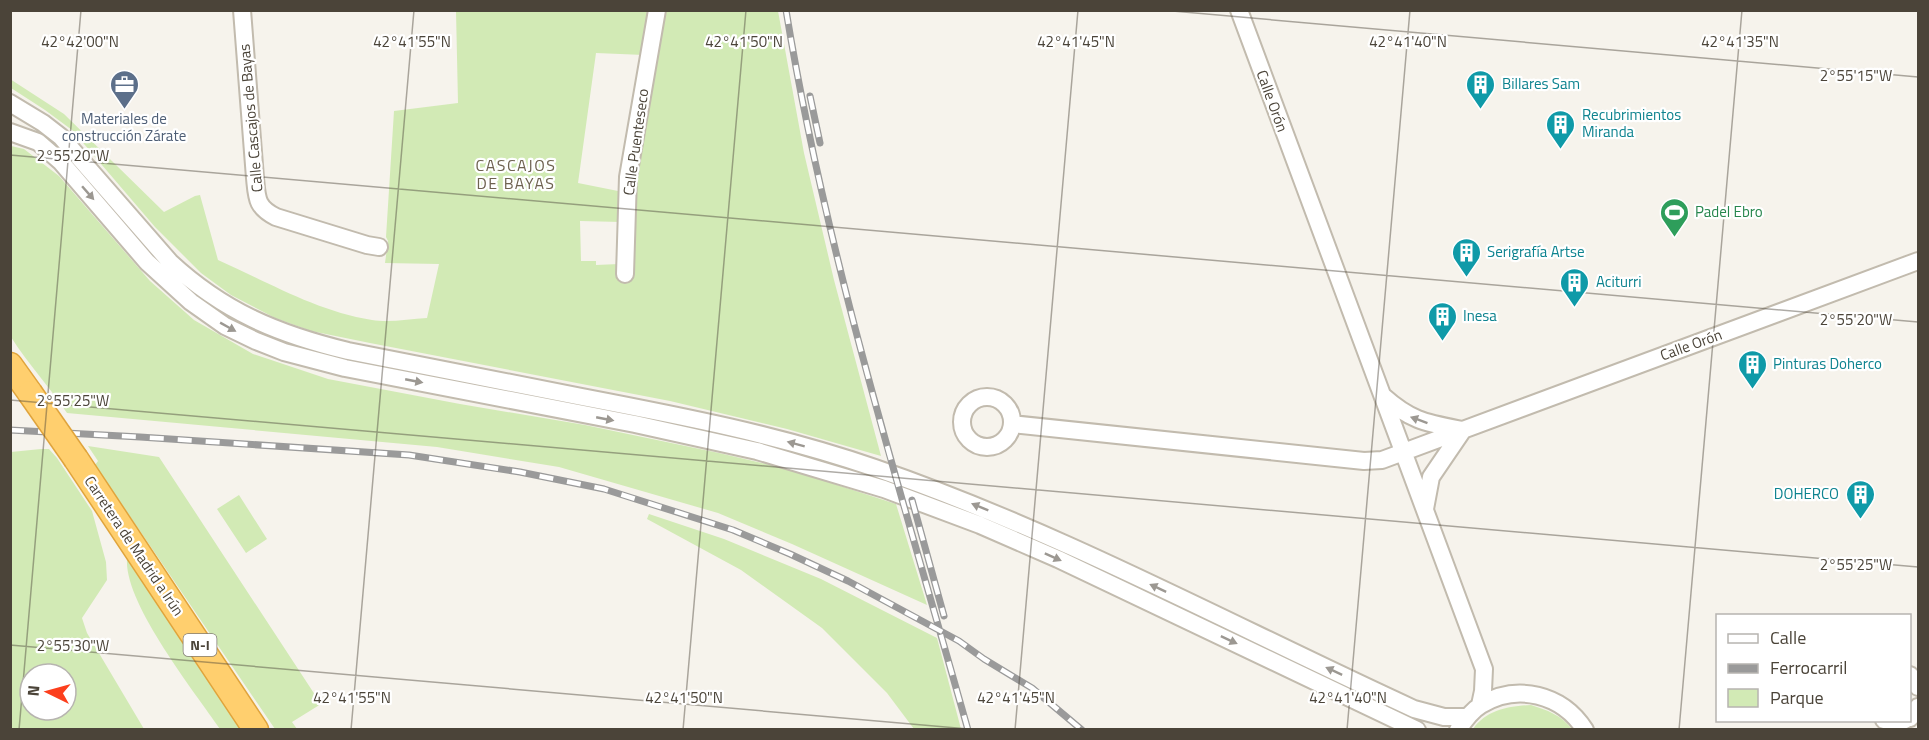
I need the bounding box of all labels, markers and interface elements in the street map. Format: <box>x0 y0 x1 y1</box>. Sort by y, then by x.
text: 42°42'00"N <box>41 30 119 53</box>
text: 42°41'55"N <box>373 30 451 53</box>
text: 42°41'50"N <box>705 30 783 53</box>
text: 42°41'45"N <box>1037 30 1115 53</box>
text: 42°41'40"N <box>1369 30 1447 53</box>
text: 42°41'35"N <box>1701 30 1779 53</box>
street label: Calle Cascajos de Bayas <box>233 43 268 193</box>
text: 2°55'15"W <box>1820 64 1892 87</box>
street label: Calle Orón <box>1251 67 1294 135</box>
office icon: Materiales de construcción Zárate <box>108 68 140 110</box>
building icon: Billares Sam <box>1465 68 1497 110</box>
place label: Billares Sam <box>1502 72 1580 95</box>
street label: Calle Puenteseco <box>617 87 654 197</box>
place label: Recubrimientos Miranda <box>1582 103 1681 143</box>
place label: Materiales de construcción Zárate <box>62 107 186 147</box>
building icon: Recubrimientos Miranda <box>1545 108 1577 150</box>
text: 2°55'20"W <box>37 144 109 167</box>
district label: CASCAJOS DE BAYAS <box>476 153 556 195</box>
one-way arrow <box>81 185 94 200</box>
sports icon: Padel Ebro <box>1658 196 1690 238</box>
place label: Padel Ebro <box>1695 200 1763 223</box>
building icon: Serigrafía Artse <box>1450 236 1482 278</box>
place label: Serigrafía Artse <box>1487 240 1585 263</box>
building icon: Aciturri <box>1559 266 1591 308</box>
place label: Aciturri <box>1596 270 1642 293</box>
building icon: Inesa <box>1426 300 1458 342</box>
place label: Inesa <box>1463 304 1497 327</box>
text: 2°55'20"W <box>1820 308 1892 331</box>
one-way arrow <box>220 322 237 332</box>
street label: Calle Orón <box>1657 323 1725 366</box>
building icon: Pinturas Doherco <box>1736 348 1768 390</box>
place label: Pinturas Doherco <box>1773 352 1882 375</box>
one-way arrow <box>405 377 424 386</box>
text: 2°55'25"W <box>37 389 109 412</box>
one-way arrow <box>1409 414 1427 424</box>
one-way arrow <box>596 415 615 424</box>
one-way arrow <box>787 439 805 448</box>
street label: Carretera de Madrid a Irún <box>79 471 190 620</box>
building icon: DOHERCO <box>1844 478 1876 520</box>
place label: DOHERCO <box>1774 482 1839 505</box>
one-way arrow <box>971 502 989 512</box>
one-way arrow <box>1044 552 1062 562</box>
text: 2°55'25"W <box>1820 553 1892 576</box>
one-way arrow <box>1149 583 1166 592</box>
legend <box>1716 614 1911 722</box>
text: Calle <box>1770 624 1806 651</box>
text: 2°55'30"W <box>37 634 109 657</box>
road number: N-I <box>184 634 216 656</box>
one-way arrow <box>1220 636 1237 645</box>
text: Ferrocarril <box>1770 654 1847 681</box>
north arrow <box>18 662 78 722</box>
one-way arrow <box>1326 667 1343 676</box>
text: N <box>21 684 45 697</box>
text: Parque <box>1770 684 1824 711</box>
text: 42°41'55"N <box>313 686 391 709</box>
text: 42°41'50"N <box>645 686 723 709</box>
text: 42°41'45"N <box>977 686 1055 709</box>
text: 42°41'40"N <box>1309 686 1387 709</box>

